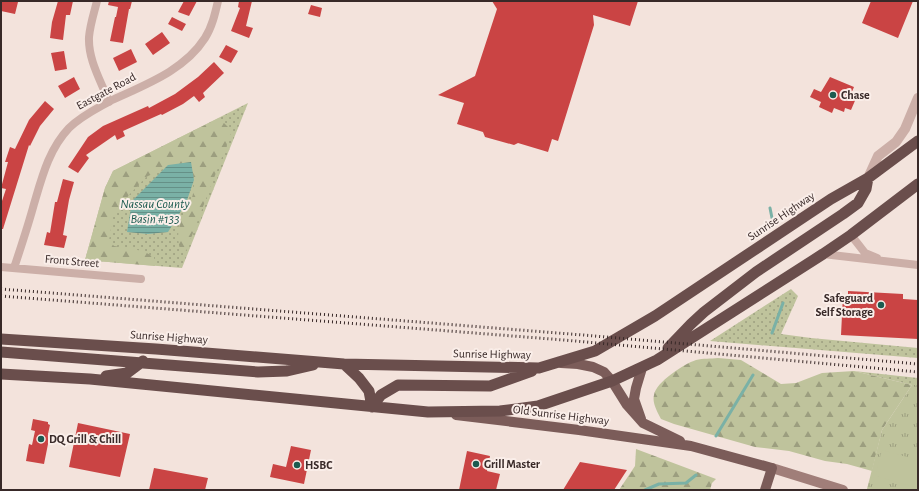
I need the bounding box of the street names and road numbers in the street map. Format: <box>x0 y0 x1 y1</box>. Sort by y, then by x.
street label: Eastgate Road <box>74 70 138 112</box>
street label: Sunrise Highway <box>745 189 817 244</box>
street label: Front Street <box>44 253 100 269</box>
street label: Sunrise Highway <box>130 328 208 347</box>
street label: Sunrise Highway <box>453 347 531 362</box>
street label: Old Sunrise Highway <box>512 403 610 428</box>

